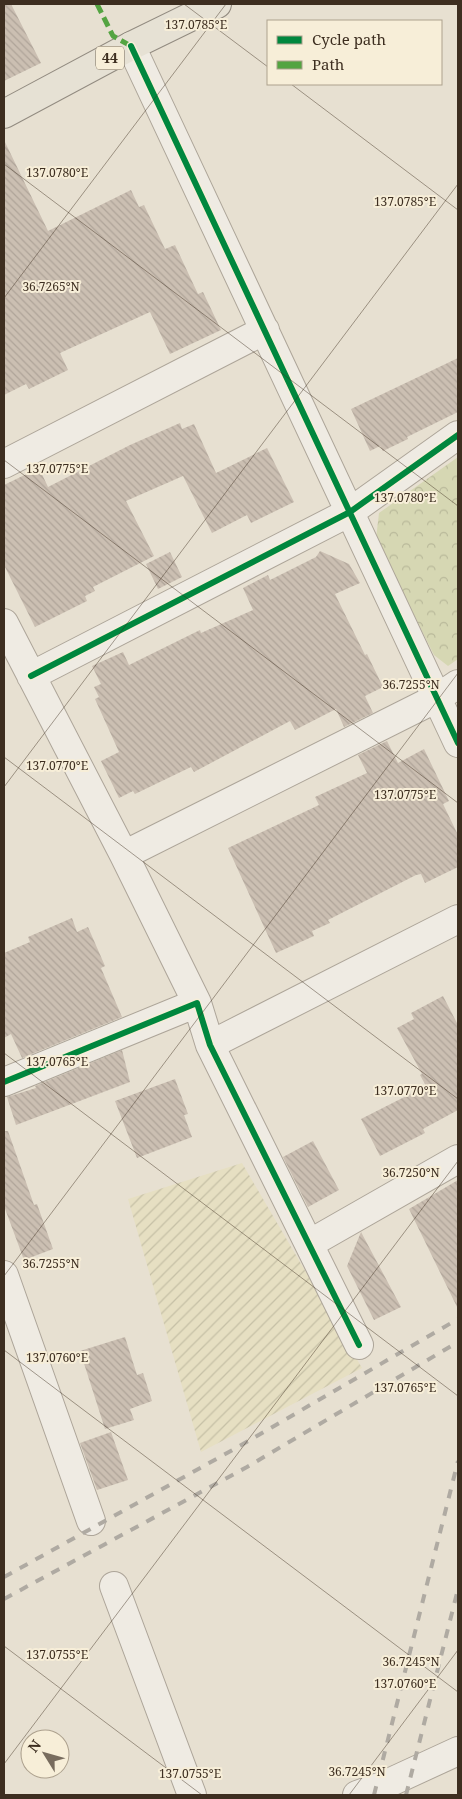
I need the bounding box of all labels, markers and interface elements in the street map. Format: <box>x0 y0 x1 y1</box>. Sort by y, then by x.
text: 137.0785°E <box>165 16 227 33</box>
legend <box>267 20 442 85</box>
text: Cycle path <box>312 29 387 49</box>
road number: 44 <box>96 46 124 70</box>
text: Path <box>312 54 345 74</box>
text: 137.0780°E <box>26 164 88 181</box>
text: 137.0785°E <box>374 193 436 210</box>
text: 36.7265°N <box>22 278 80 295</box>
text: 137.0775°E <box>26 460 88 477</box>
text: 137.0780°E <box>374 489 436 506</box>
text: 36.7255°N <box>382 676 440 693</box>
text: 137.0770°E <box>26 757 88 774</box>
text: 137.0775°E <box>374 786 436 803</box>
text: 137.0765°E <box>26 1053 88 1070</box>
text: 137.0770°E <box>374 1082 436 1099</box>
text: 36.7250°N <box>382 1164 440 1181</box>
text: 36.7255°N <box>22 1255 80 1272</box>
text: 137.0760°E <box>26 1349 88 1366</box>
text: 137.0765°E <box>374 1379 436 1396</box>
text: 137.0755°E <box>26 1646 88 1663</box>
text: 36.7245°N <box>382 1653 440 1670</box>
text: 137.0760°E <box>374 1675 436 1692</box>
north arrow <box>20 1729 70 1779</box>
text: N <box>23 1736 45 1756</box>
text: 36.7245°N <box>328 1763 386 1780</box>
text: 137.0755°E <box>159 1765 221 1782</box>

